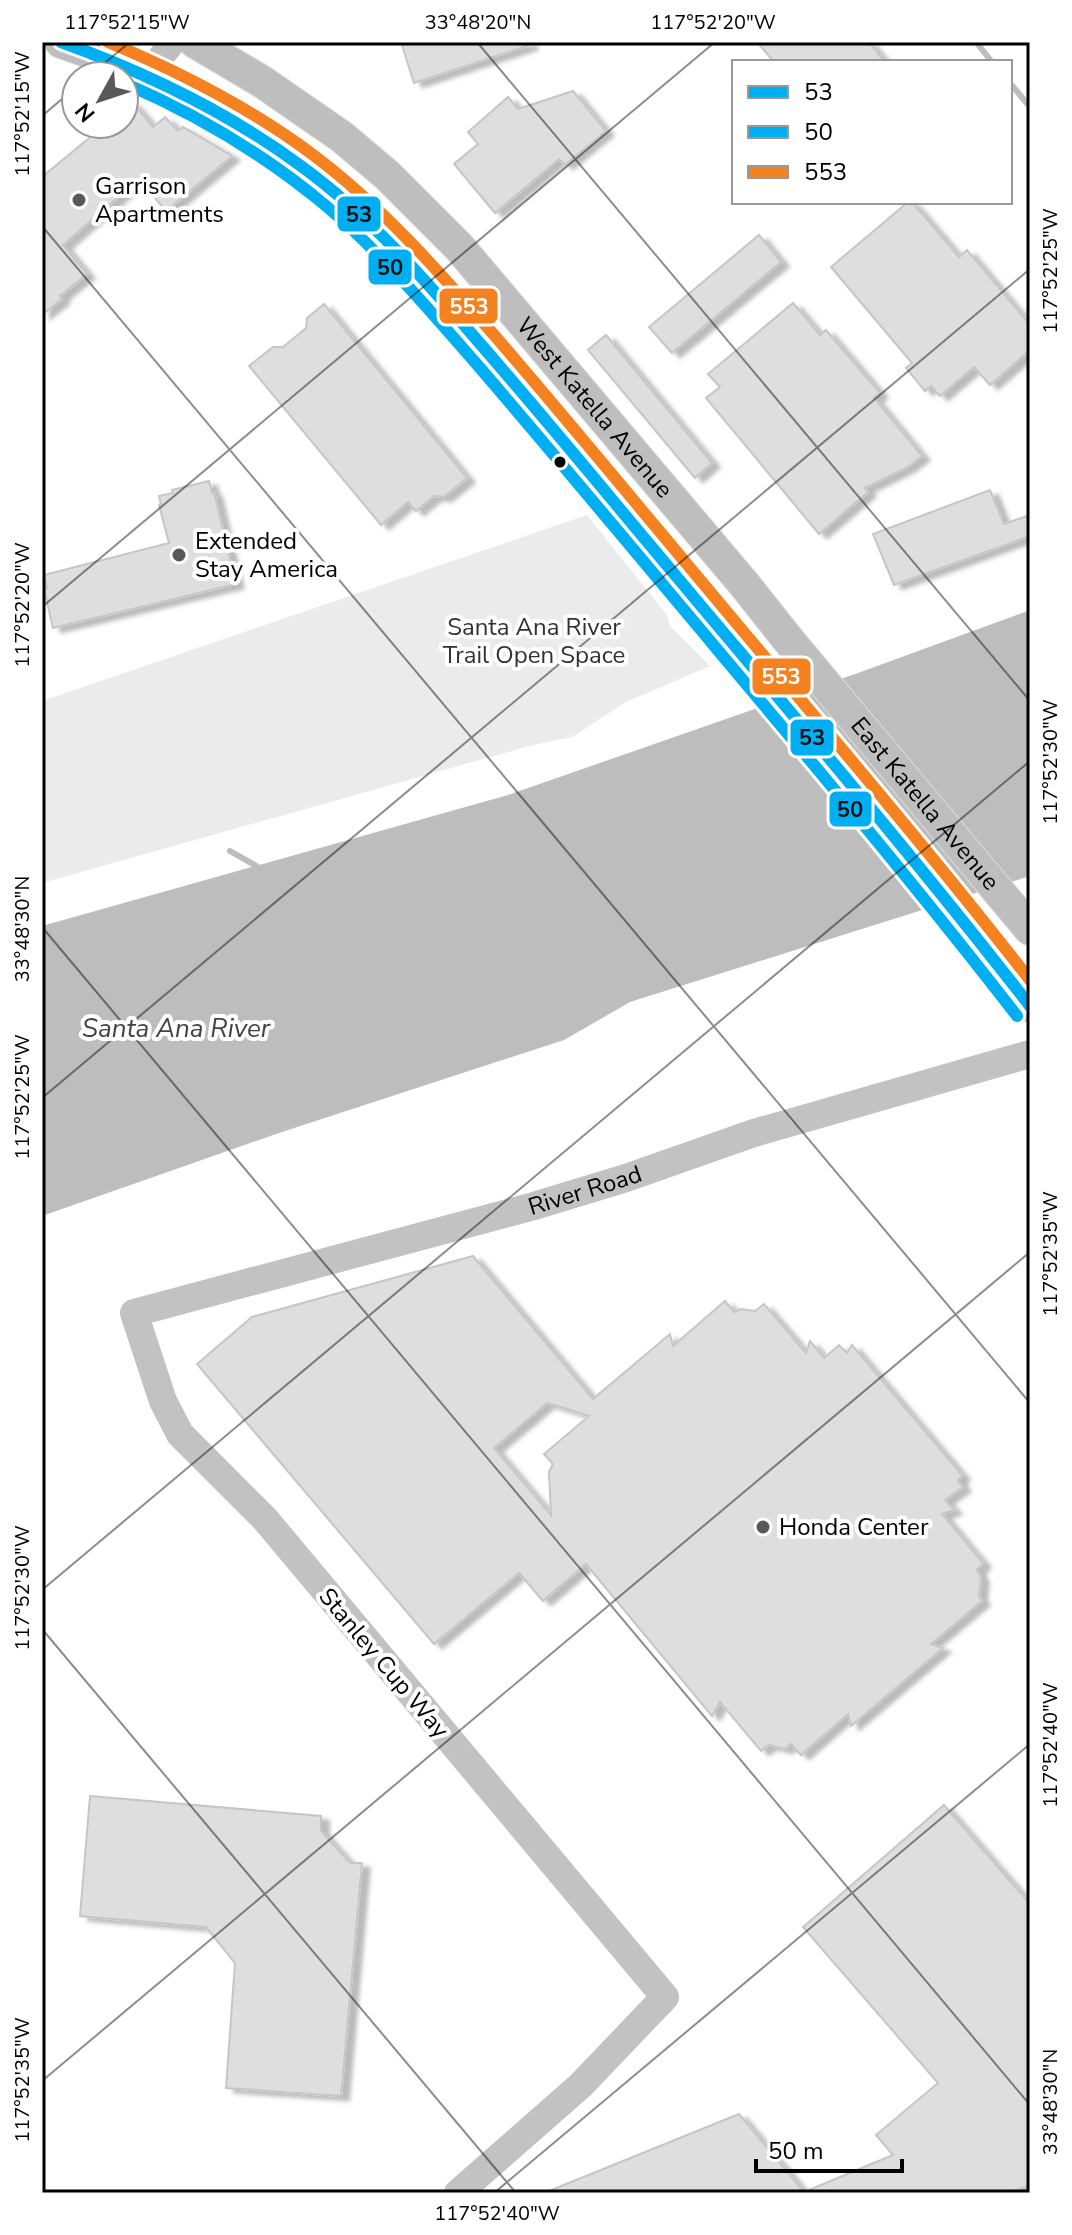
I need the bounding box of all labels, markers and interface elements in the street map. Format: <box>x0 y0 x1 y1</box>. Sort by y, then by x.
text: 117°52'15"W <box>64 9 190 36</box>
text: 33°48'20"N <box>425 9 531 36</box>
text: 117°52'20"W <box>650 9 776 36</box>
text: 117°52'15"W <box>9 51 36 177</box>
north arrow <box>60 60 140 140</box>
legend <box>732 60 1012 204</box>
text: 53 <box>804 76 833 108</box>
text: N <box>69 96 102 128</box>
text: 50 <box>804 116 833 148</box>
text: 553 <box>804 156 847 188</box>
place label: Garrison Apartments <box>95 170 224 230</box>
marker: Garrison Apartments <box>70 191 88 209</box>
line badge: 53 <box>336 195 382 233</box>
text: 53 <box>346 200 372 230</box>
text: 117°52'25"W <box>1037 208 1064 334</box>
line badge: 50 <box>367 248 413 286</box>
text: 50 <box>377 253 403 283</box>
line badge: 553 <box>438 287 499 325</box>
text: 553 <box>449 292 489 322</box>
street label: West Katella Avenue <box>509 310 680 505</box>
unlabelled marker <box>552 454 568 470</box>
place label: Extended Stay America <box>195 525 338 585</box>
text: 117°52'20"W <box>9 542 36 668</box>
marker: Extended Stay America <box>170 546 188 564</box>
park label: Santa Ana River Trail Open Space <box>443 611 625 671</box>
line badge: 553 <box>751 657 812 696</box>
text: 553 <box>761 662 801 692</box>
text: 117°52'30"W <box>1037 699 1064 825</box>
street label: East Katella Avenue <box>844 710 1007 897</box>
line badge: 53 <box>789 718 835 757</box>
text: 53 <box>799 723 825 753</box>
line badge: 50 <box>828 790 873 828</box>
text: 50 <box>837 795 863 825</box>
text: 33°48'30"N <box>9 876 36 982</box>
water label: Santa Ana River <box>82 1011 271 1046</box>
text: 117°52'25"W <box>9 1034 36 1160</box>
street label: River Road <box>524 1158 646 1223</box>
text: 117°52'35"W <box>1037 1191 1064 1317</box>
place label: Honda Center <box>779 1511 929 1543</box>
marker: Honda Center <box>754 1518 772 1536</box>
text: 117°52'30"W <box>9 1525 36 1651</box>
street label: Stanley Cup Way <box>312 1581 457 1745</box>
text: 117°52'40"W <box>1037 1682 1064 1808</box>
text: 117°52'35"W <box>9 2017 36 2143</box>
text: 33°48'30"N <box>1037 2049 1064 2155</box>
scale bar <box>756 2123 902 2173</box>
text: 50 m <box>768 2135 824 2167</box>
text: 117°52'40"W <box>434 2200 560 2227</box>

